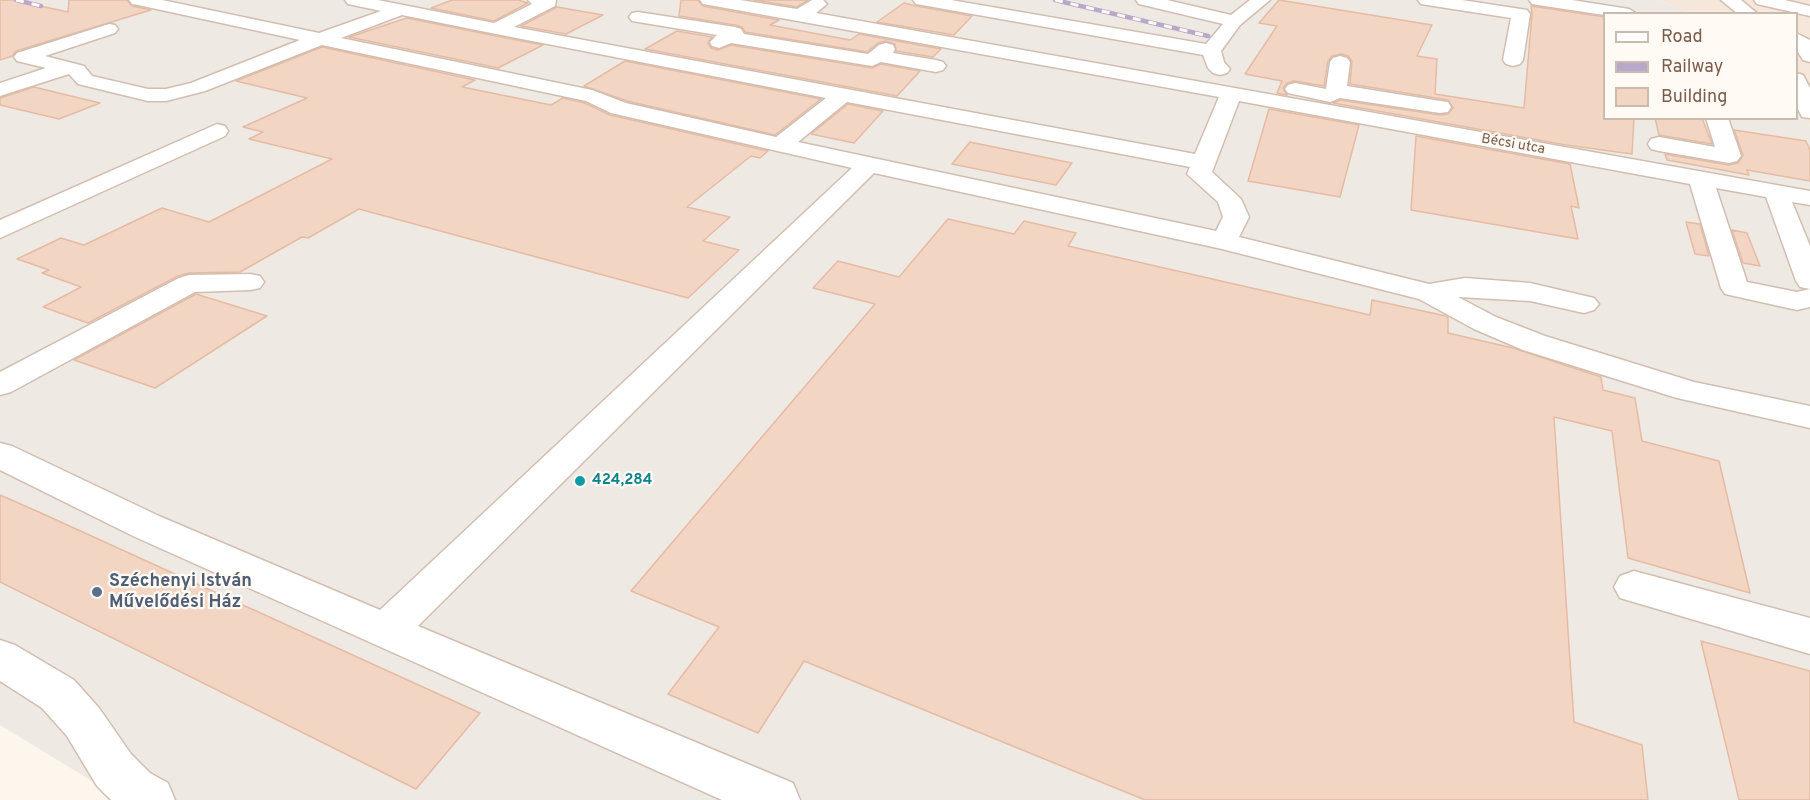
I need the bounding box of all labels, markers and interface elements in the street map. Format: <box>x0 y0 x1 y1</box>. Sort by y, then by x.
legend <box>1603 12 1798 120</box>
text: Road <box>1661 26 1703 49</box>
text: Railway <box>1661 56 1723 79</box>
text: Building <box>1661 86 1727 109</box>
street label: Bécsi utca <box>1480 131 1546 159</box>
place label: 424,284 <box>592 472 652 490</box>
marker: 424,284 <box>573 474 587 488</box>
place label: Széchenyi István Művelődési Ház <box>109 571 252 614</box>
marker: Széchenyi István Művelődési Ház <box>90 585 104 599</box>

